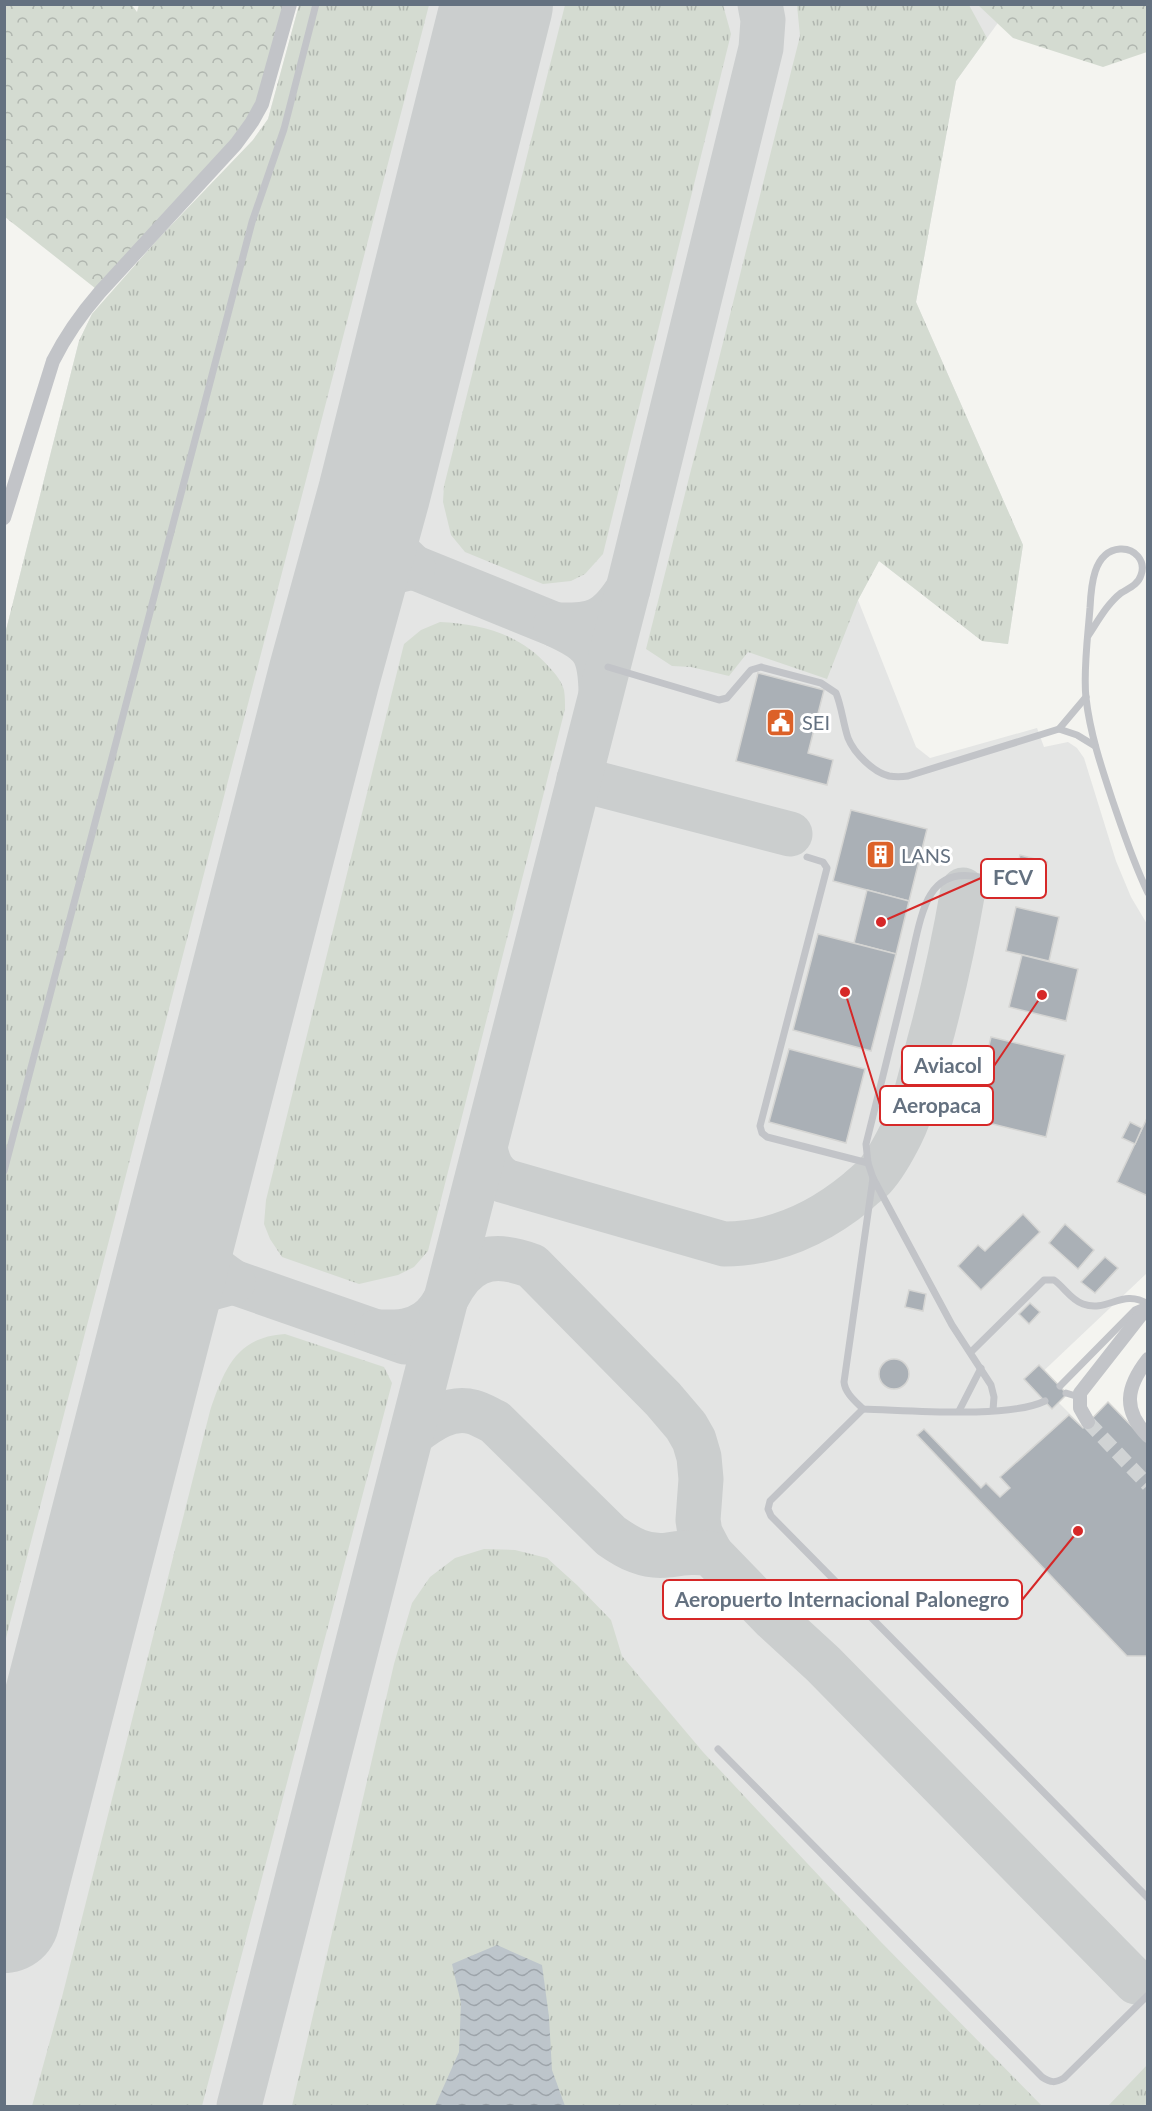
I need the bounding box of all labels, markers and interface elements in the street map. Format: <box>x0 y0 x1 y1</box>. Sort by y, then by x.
public building icon: SEI <box>765 706 797 738</box>
place label: SEI <box>802 710 830 734</box>
building icon: LANS <box>864 839 896 871</box>
place label: LANS <box>901 843 951 867</box>
callout: FCV <box>981 859 1046 898</box>
text: FCV <box>993 864 1034 889</box>
callout: Aviacol <box>902 1046 994 1085</box>
text: Aviacol <box>913 1052 982 1077</box>
callout: Aeropaca <box>880 1086 993 1125</box>
text: Aeropaca <box>892 1092 981 1117</box>
callout: Aeropuerto Internacional Palonegro <box>663 1580 1022 1619</box>
text: Aeropuerto Internacional Palonegro <box>674 1586 1009 1611</box>

